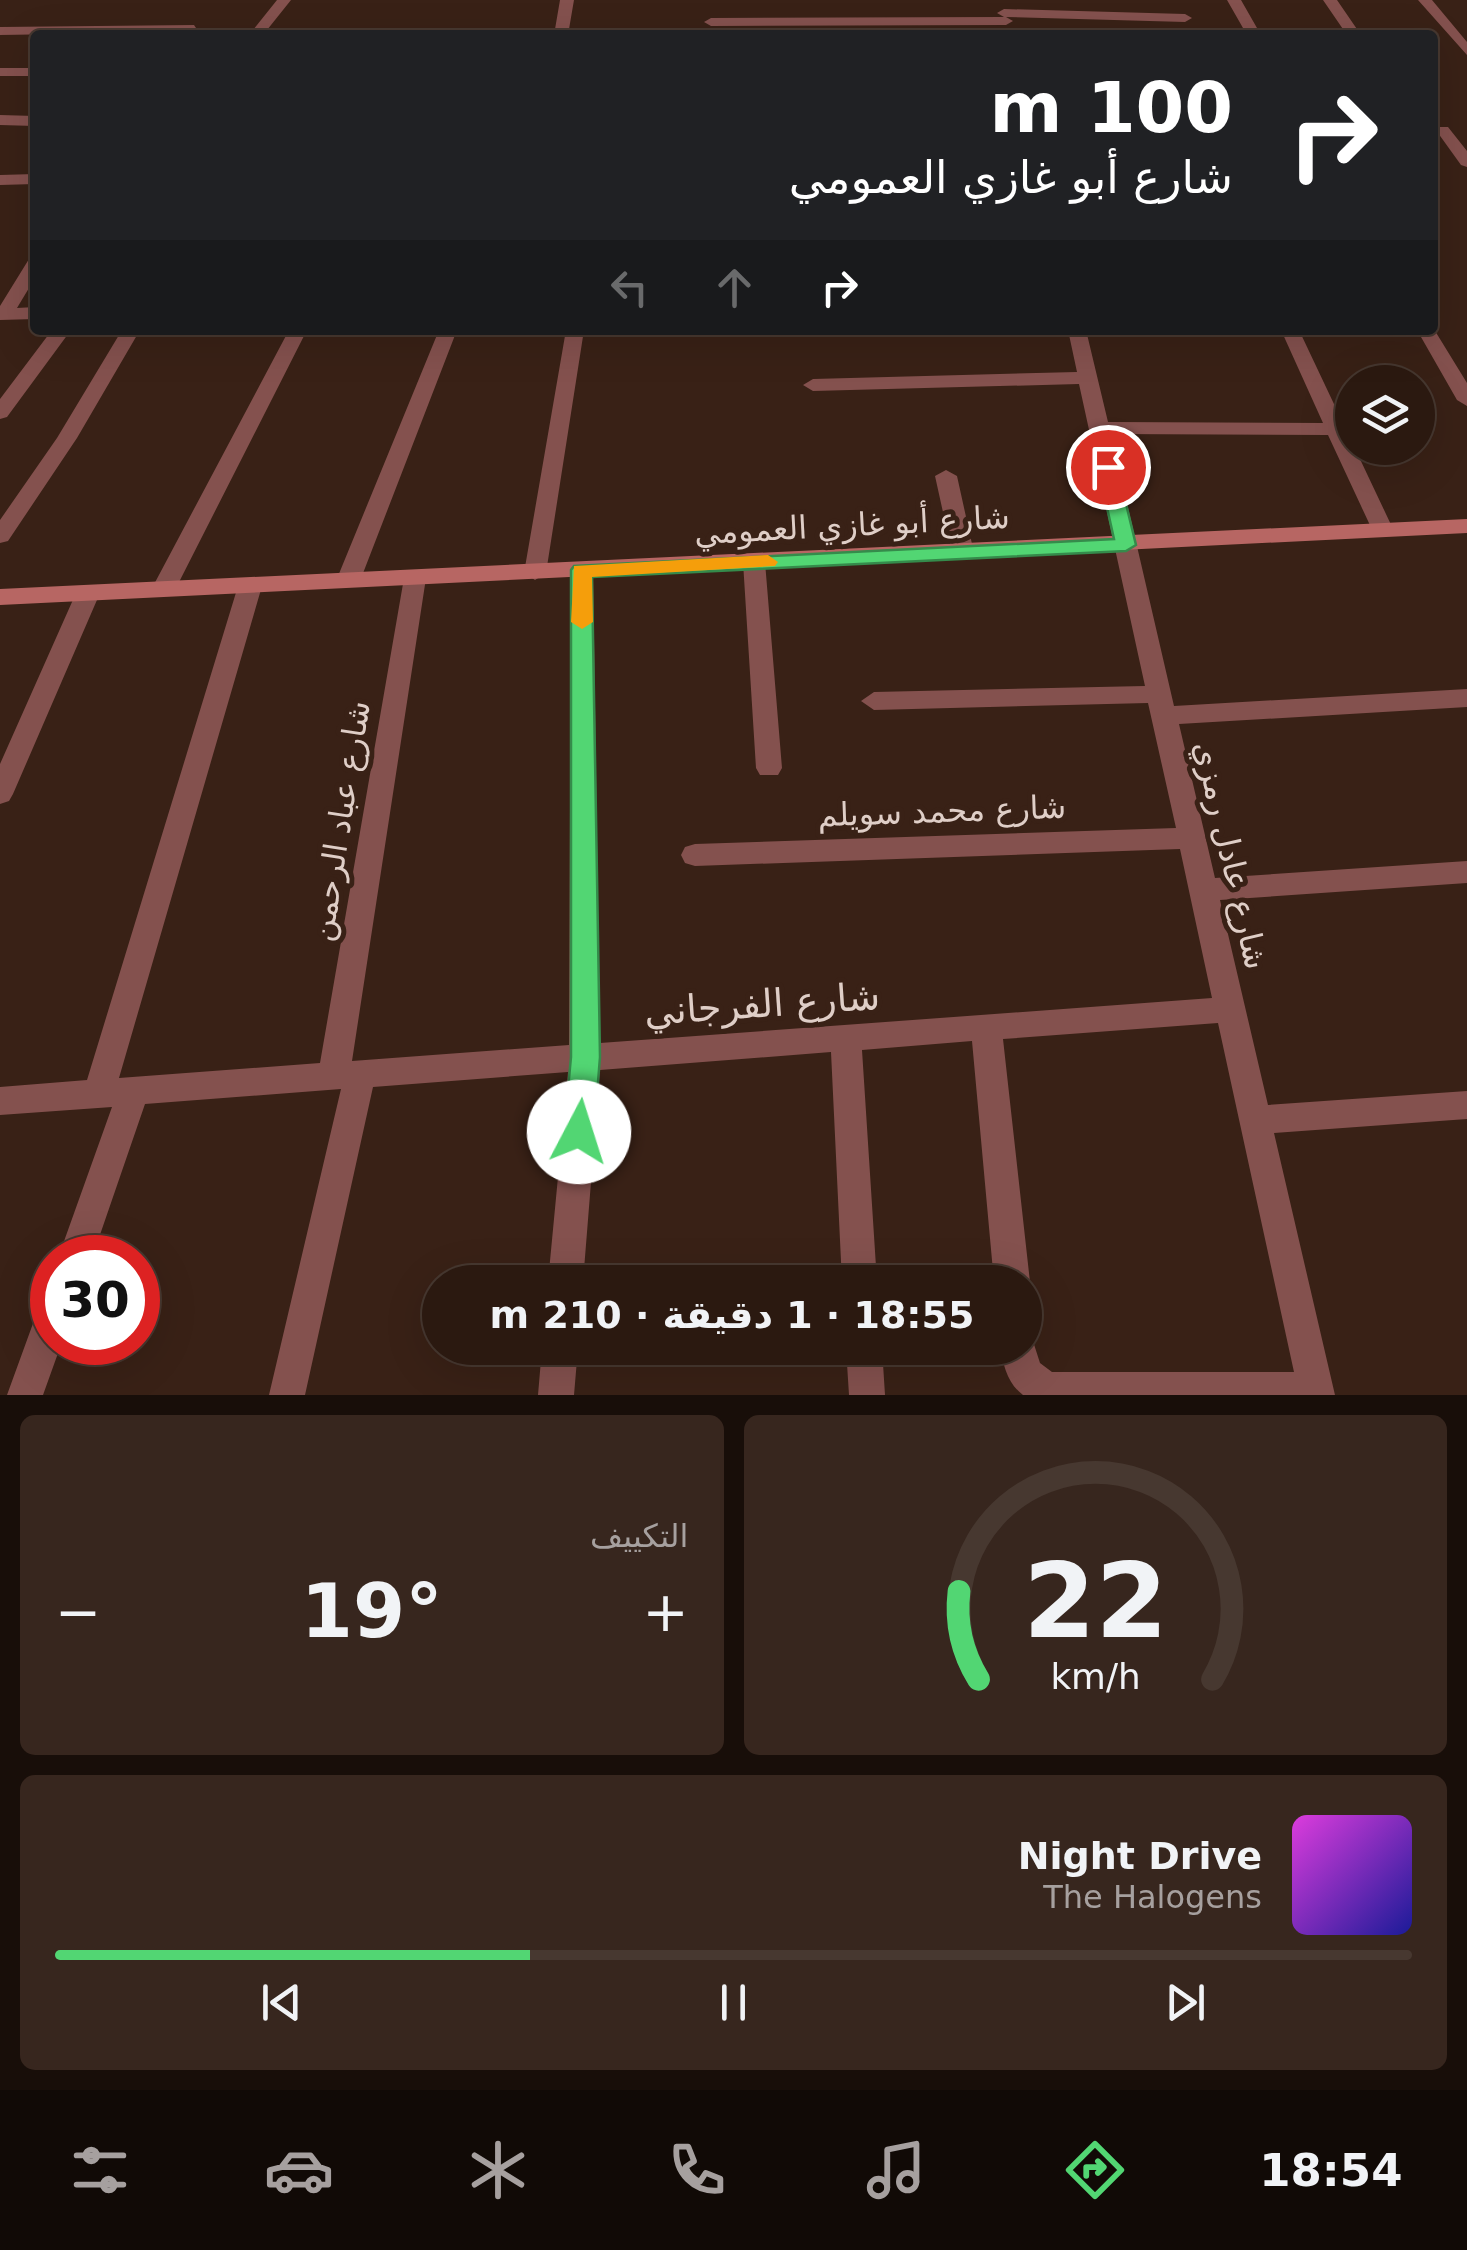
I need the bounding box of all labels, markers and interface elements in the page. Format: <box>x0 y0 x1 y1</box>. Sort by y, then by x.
text: 100 m <box>990 67 1233 149</box>
icon: right <box>1268 70 1398 200</box>
text: شارع أبو غازي العمومي <box>789 151 1233 204</box>
icon: left <box>602 260 657 315</box>
icon: ahead <box>707 260 762 315</box>
icon: right <box>812 260 867 315</box>
map controls <box>1335 365 1435 465</box>
button: layers <box>1335 365 1435 465</box>
pin <box>1066 425 1151 510</box>
icon: arrive <box>1081 440 1136 495</box>
street label: شارع أبو غازي العمومي <box>693 496 1011 552</box>
street label: شارع عباد الرحمن <box>302 698 378 944</box>
street label: شارع عادل رمزي <box>1186 737 1276 973</box>
street label: شارع محمد سويلم <box>817 788 1067 834</box>
street label: شارع الفرجاني <box>643 974 881 1035</box>
position arrow <box>527 1080 631 1184</box>
speed limit sign: 30 <box>30 1235 160 1365</box>
text: 18:55 · 1 دقيقة · 210 m <box>490 1293 974 1337</box>
text: التكييف <box>590 1517 689 1555</box>
text: 22 <box>1023 1540 1168 1662</box>
text: 19° <box>301 1567 443 1655</box>
text: − <box>55 1580 101 1644</box>
text: + <box>642 1580 689 1644</box>
text: km/h <box>1050 1656 1140 1697</box>
text: Night Drive <box>1018 1834 1262 1878</box>
text: The Halogens <box>1043 1878 1262 1916</box>
icon: previous <box>254 1975 309 2030</box>
icon: pause <box>706 1975 761 2030</box>
icon: next <box>1158 1975 1213 2030</box>
icon: filters <box>65 2135 135 2205</box>
icon: car <box>264 2135 334 2205</box>
icon: climate <box>463 2135 533 2205</box>
icon: phone <box>662 2135 732 2205</box>
icon: music <box>861 2135 931 2205</box>
icon: directions <box>1060 2135 1130 2205</box>
text: 18:54 <box>1259 2144 1402 2197</box>

